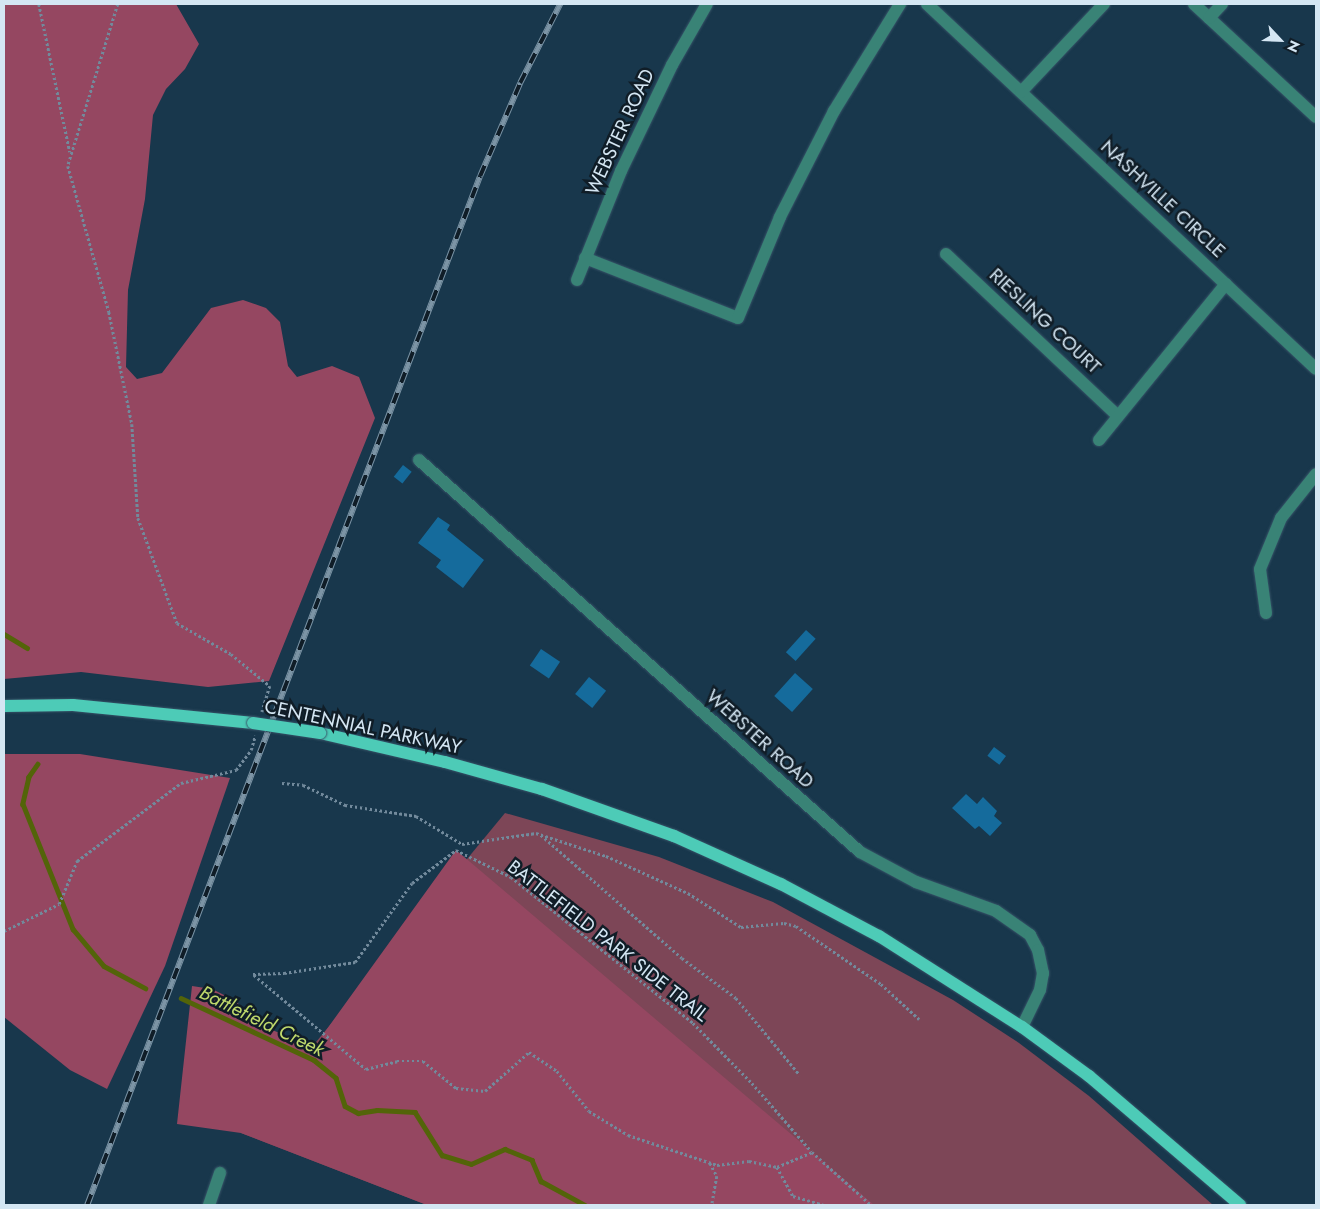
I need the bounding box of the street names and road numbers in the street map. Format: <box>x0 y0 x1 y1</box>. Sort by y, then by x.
street label: WEBSTER ROAD <box>581 65 659 199</box>
street label: NASHVILLE CIRCLE <box>1096 135 1230 263</box>
street label: RIESLING COURT <box>985 264 1105 378</box>
street label: WEBSTER ROAD <box>702 685 818 793</box>
street label: CENTENNIAL PARKWAY <box>262 695 464 759</box>
street label: BATTLEFIELD PARK SIDE TRAIL <box>503 855 713 1027</box>

